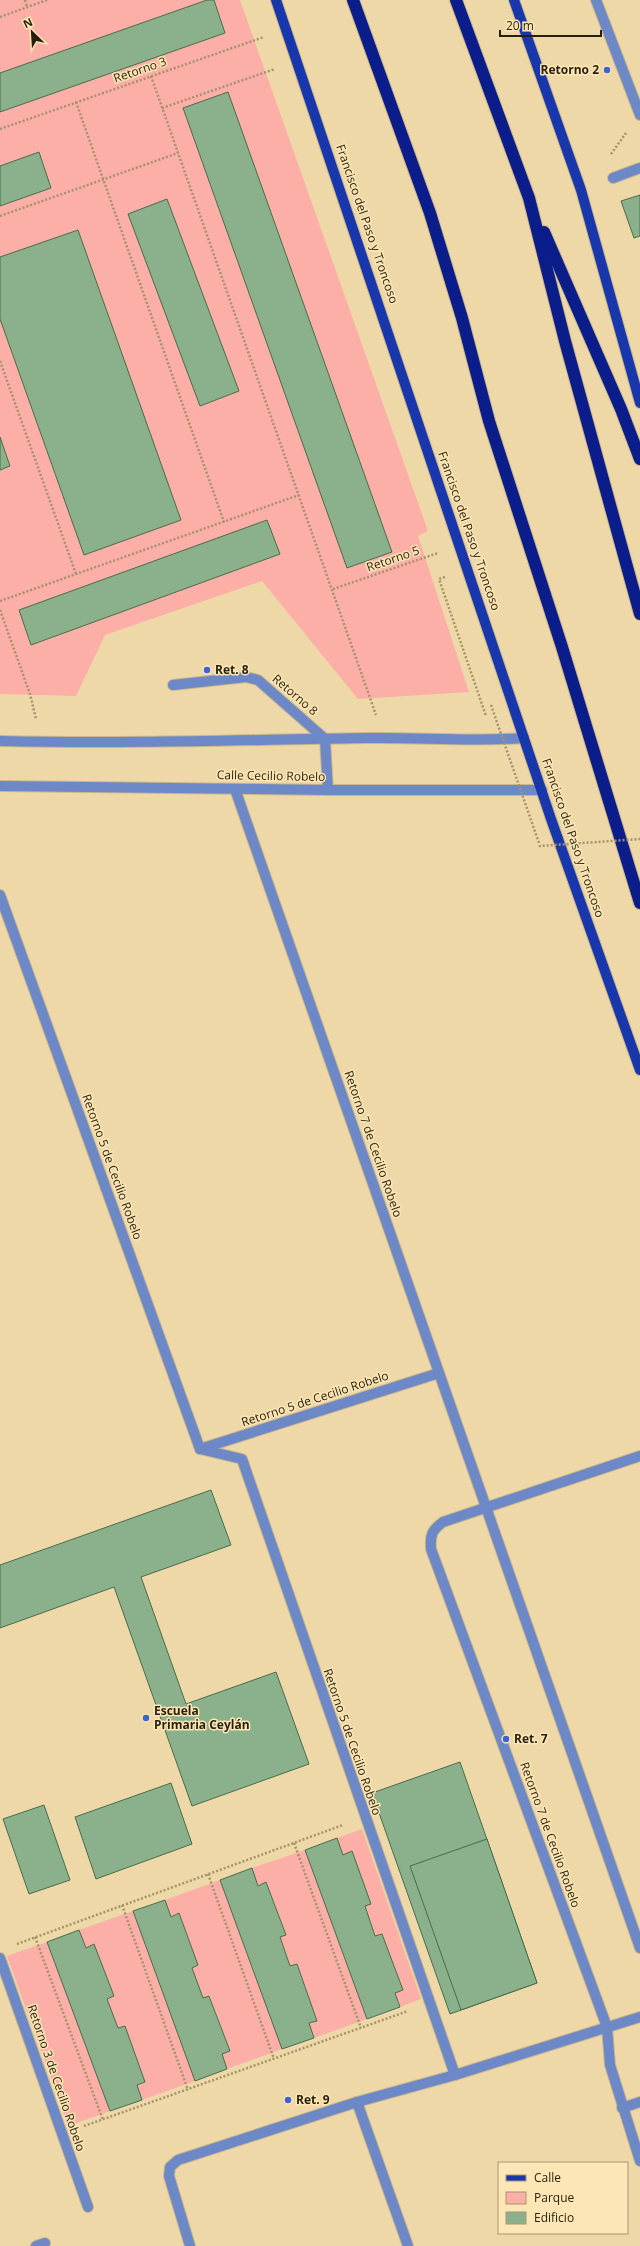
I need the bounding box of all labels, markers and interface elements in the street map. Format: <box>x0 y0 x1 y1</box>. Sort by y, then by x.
north arrow <box>12 12 52 52</box>
scale bar <box>500 12 601 38</box>
text: N <box>20 14 35 31</box>
text: 20 m <box>506 17 534 34</box>
street label: Retorno 3 <box>111 52 169 87</box>
place label: Retorno 2 <box>541 61 599 78</box>
marker: Retorno 2 <box>602 65 612 75</box>
street label: Francisco del Paso y Troncoso <box>332 142 403 306</box>
street label: Francisco del Paso y Troncoso <box>434 449 505 613</box>
street label: Retorno 5 <box>364 541 422 576</box>
place label: Ret. 8 <box>215 661 249 678</box>
marker: Ret. 8 <box>202 665 212 675</box>
street label: Retorno 8 <box>269 670 322 719</box>
street label: Francisco del Paso y Troncoso <box>538 756 609 920</box>
street label: Calle Cecilio Robelo <box>217 766 325 785</box>
street label: Retorno 7 de Cecilio Robelo <box>340 1068 407 1219</box>
street label: Retorno 5 de Cecilio Robelo <box>78 1092 147 1242</box>
street label: Retorno 5 de Cecilio Robelo <box>239 1367 391 1430</box>
street label: Retorno 5 de Cecilio Robelo <box>319 1666 386 1817</box>
place label: Escuela Primaria Ceylán <box>154 1702 250 1733</box>
marker: Escuela Primaria Ceylán <box>141 1713 151 1723</box>
place label: Ret. 7 <box>514 1730 548 1747</box>
marker: Ret. 7 <box>501 1734 511 1744</box>
street label: Retorno 7 de Cecilio Robelo <box>516 1760 585 1910</box>
street label: Retorno 3 de Cecilio Robelo <box>23 2002 90 2153</box>
place label: Ret. 9 <box>296 2091 330 2108</box>
marker: Ret. 9 <box>283 2095 293 2105</box>
legend <box>498 2162 628 2234</box>
text: Calle <box>534 2169 561 2186</box>
text: Parque <box>534 2189 574 2206</box>
text: Edificio <box>534 2209 574 2226</box>

